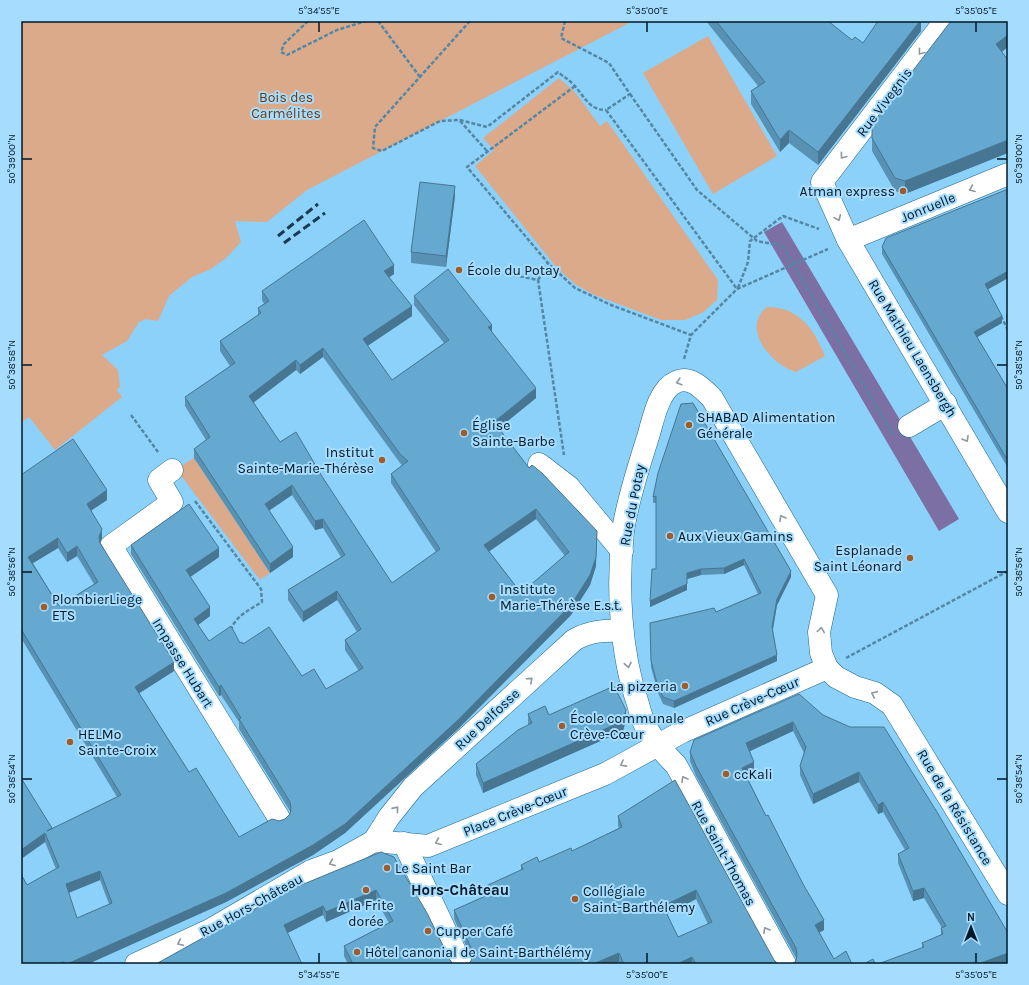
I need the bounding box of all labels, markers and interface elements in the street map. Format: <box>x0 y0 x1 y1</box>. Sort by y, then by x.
text: 5°34'55"E <box>298 5 340 17</box>
text: 5°35'00"E <box>626 5 668 17</box>
text: 5°35'05"E <box>955 5 997 17</box>
one-way arrow <box>919 47 926 54</box>
street label: Rue Vivegnis <box>853 65 916 140</box>
park label: Bois des Carmélites <box>251 89 321 122</box>
text: 50°39'00"N <box>6 134 18 184</box>
text: 50°39'00"N <box>1013 134 1025 184</box>
one-way arrow <box>840 152 848 159</box>
place label: Atman express <box>800 183 895 200</box>
one-way arrow <box>968 184 975 192</box>
marker: Atman express <box>898 186 908 196</box>
street label: Jonruelle <box>898 189 958 226</box>
one-way arrow <box>833 213 841 221</box>
place label: École du Potay <box>467 261 560 279</box>
marker: École du Potay <box>454 265 464 275</box>
street label: Rue Mathieu Laensbergh <box>865 276 961 420</box>
text: 50°38'58"N <box>6 340 18 390</box>
text: 50°38'58"N <box>1013 340 1025 390</box>
one-way arrow <box>676 377 683 386</box>
place label: SHABAD Alimentation Générale <box>697 409 836 442</box>
place label: Église Sainte-Barbe <box>472 416 555 450</box>
marker: SHABAD Alimentation Générale <box>684 420 694 430</box>
marker: Église Sainte-Barbe <box>459 428 469 438</box>
one-way arrow <box>962 435 969 442</box>
place label: Institut Sainte-Marie-Thérèse <box>238 444 374 477</box>
marker: Institut Sainte-Marie-Thérèse <box>377 455 387 465</box>
street label: Rue du Potay <box>616 462 649 547</box>
one-way arrow <box>780 515 787 523</box>
place label: Aux Vieux Gamins <box>678 528 793 545</box>
marker: Aux Vieux Gamins <box>665 531 675 541</box>
place label: Esplanade Saint Léonard <box>814 542 902 575</box>
text: 50°38'56"N <box>6 547 18 597</box>
text: 50°38'56"N <box>1013 547 1025 597</box>
marker: Esplanade Saint Léonard <box>905 553 915 563</box>
place label: Institute Marie-Thérèse E.s.t. <box>500 581 622 614</box>
place label: PlombierLiege ETS <box>52 591 142 624</box>
marker: Institute Marie-Thérèse E.s.t. <box>487 592 497 602</box>
marker: PlombierLiege ETS <box>39 602 49 612</box>
street label: Impasse Hubart <box>148 615 217 711</box>
one-way arrow <box>816 627 825 634</box>
one-way arrow <box>623 662 632 668</box>
street label: Rue Crève-Cœur <box>702 673 803 730</box>
one-way arrow <box>525 678 532 685</box>
place label: La pizzeria <box>610 678 677 695</box>
marker: La pizzeria <box>680 681 690 691</box>
street label: Rue Delfosse <box>451 685 523 754</box>
one-way arrow <box>871 691 879 699</box>
place label: École communale Crève-Cœur <box>570 709 684 743</box>
marker: École communale Crève-Cœur <box>557 721 567 731</box>
place label: HELMo Sainte-Croix <box>78 726 157 759</box>
marker: HELMo Sainte-Croix <box>65 737 75 747</box>
street label: Rue de la Résistance <box>913 746 996 868</box>
text: 50°38'54"N <box>6 754 18 804</box>
text: 50°38'54"N <box>1013 754 1025 804</box>
one-way arrow <box>620 759 627 767</box>
place label: ccKali <box>734 766 773 783</box>
marker: ccKali <box>721 769 731 779</box>
one-way arrow <box>681 776 688 783</box>
street label: Place Crève-Cœur <box>461 782 571 840</box>
street label: Rue Saint-Thomas <box>688 798 760 909</box>
one-way arrow <box>391 806 398 813</box>
one-way arrow <box>435 837 442 845</box>
one-way arrow <box>328 859 335 867</box>
place label: Le Saint Bar <box>395 860 472 877</box>
marker: Le Saint Bar <box>382 863 392 873</box>
street label: Rue Hors-Château <box>197 870 306 941</box>
district label: Hors-Château <box>411 881 509 899</box>
place label: Collégiale Saint-Barthélemy <box>583 883 696 916</box>
marker: A la Frite dorée <box>361 885 371 895</box>
marker: Collégiale Saint-Barthélemy <box>570 894 580 904</box>
place label: A la Frite dorée <box>338 897 394 930</box>
north arrow <box>951 907 991 947</box>
text: N <box>967 911 975 924</box>
place label: Cupper Café <box>436 923 513 940</box>
marker: Cupper Café <box>423 926 433 936</box>
one-way arrow <box>764 927 771 934</box>
one-way arrow <box>177 939 184 947</box>
place label: Hôtel canonial de Saint-Barthélémy <box>365 944 592 961</box>
marker: Hôtel canonial de Saint-Barthélémy <box>352 947 362 957</box>
text: 5°34'55"E <box>298 969 340 981</box>
text: 5°35'00"E <box>626 969 668 981</box>
text: 5°35'05"E <box>955 969 997 981</box>

